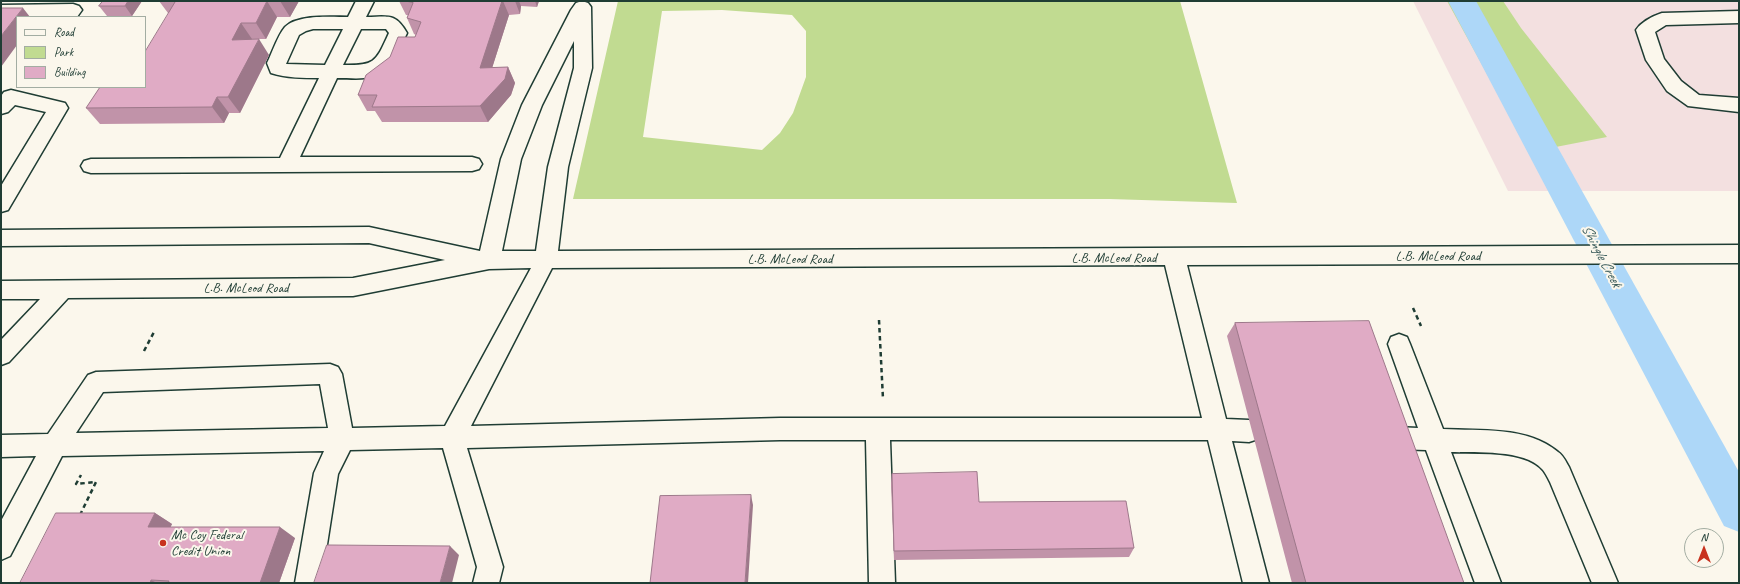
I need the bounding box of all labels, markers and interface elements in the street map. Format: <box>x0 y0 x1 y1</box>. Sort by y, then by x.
legend <box>16 16 146 88</box>
text: Road <box>54 24 74 40</box>
text: Park <box>54 44 73 60</box>
text: Building <box>54 64 86 80</box>
water label: Shingle Creek <box>1577 222 1625 290</box>
street label: L.B. McLeod Road <box>1395 248 1481 264</box>
street label: L.B. McLeod Road <box>1071 250 1157 266</box>
street label: L.B. McLeod Road <box>747 251 833 267</box>
street label: L.B. McLeod Road <box>203 280 289 296</box>
place label: Mc Coy Federal Credit Union <box>171 527 243 560</box>
north arrow <box>1684 528 1724 568</box>
text: N <box>1701 530 1707 544</box>
marker: Mc Coy Federal Credit Union <box>158 538 168 548</box>

